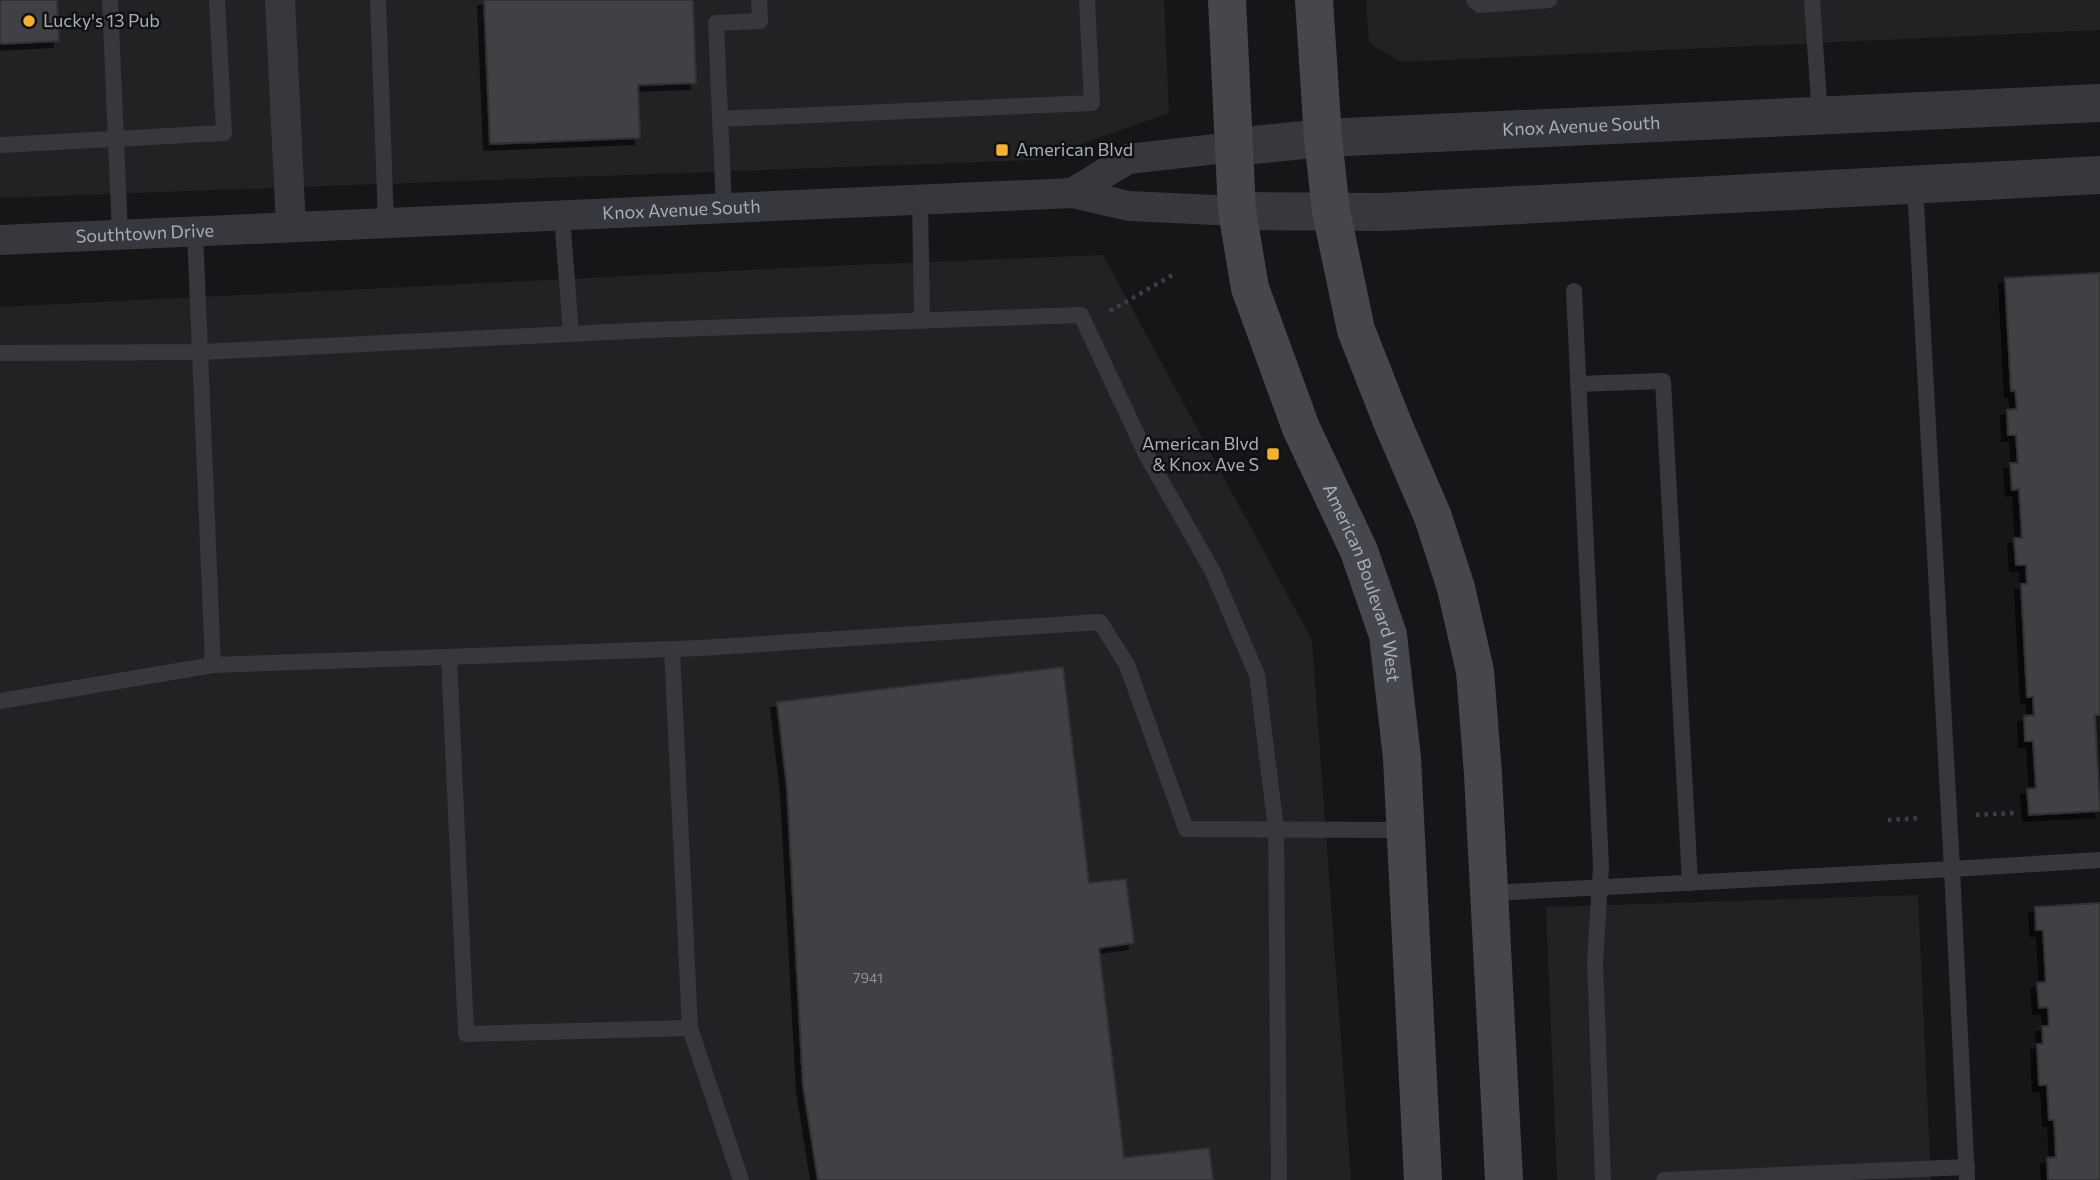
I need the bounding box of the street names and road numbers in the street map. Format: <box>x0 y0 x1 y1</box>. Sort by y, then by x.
street label: Knox Avenue South <box>1502 111 1661 140</box>
street label: Knox Avenue South <box>602 195 761 224</box>
street label: Southtown Drive <box>75 219 214 247</box>
street label: American Boulevard West <box>1319 480 1405 683</box>

